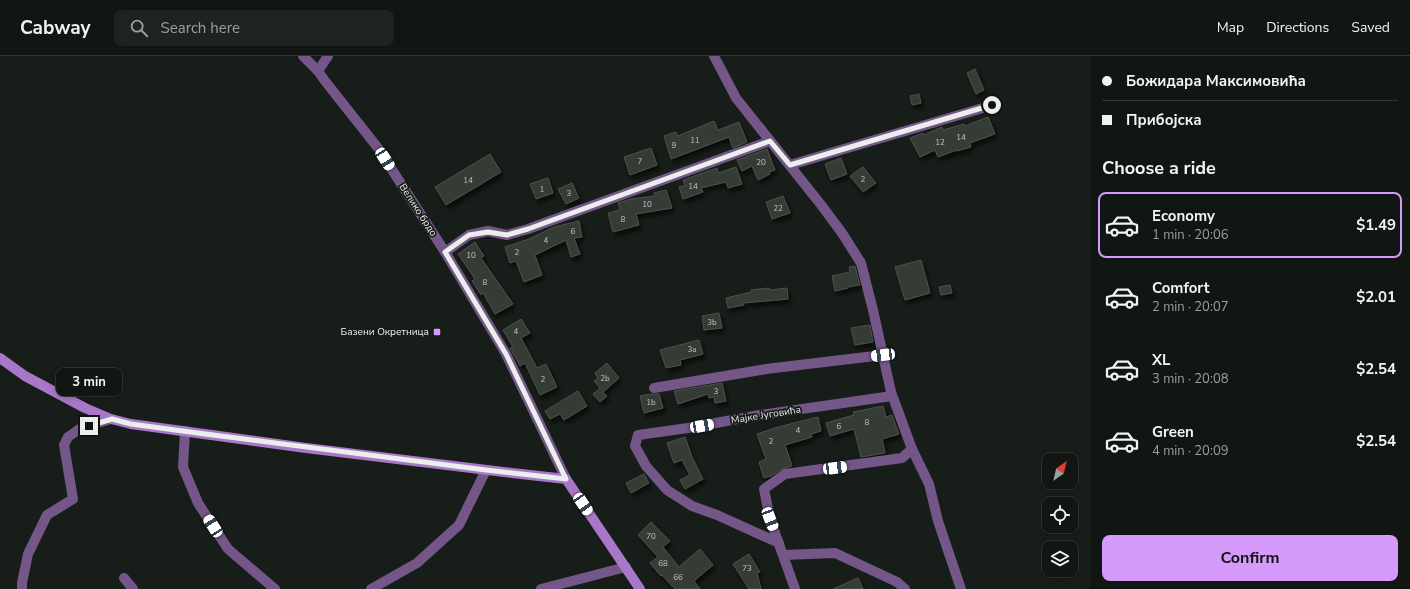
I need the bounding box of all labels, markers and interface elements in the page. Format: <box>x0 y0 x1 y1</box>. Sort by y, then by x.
search box <box>114 10 394 46</box>
text: Cabway <box>20 15 90 41</box>
icon: search <box>128 17 150 39</box>
text: Search here <box>160 18 240 38</box>
text: Map <box>1217 18 1244 37</box>
text: Directions <box>1266 18 1329 37</box>
text: Saved <box>1351 18 1390 37</box>
text: Божидара Максимовића <box>1126 71 1306 91</box>
route start <box>983 96 1001 114</box>
text: Прибојска <box>1126 110 1202 130</box>
house number: 14 <box>956 132 966 143</box>
house number: 11 <box>690 135 700 146</box>
house number: 12 <box>935 137 945 148</box>
house number: 9 <box>672 140 677 151</box>
car <box>373 146 397 172</box>
house number: 7 <box>638 156 643 167</box>
text: Choose a ride <box>1102 156 1216 180</box>
house number: 20 <box>756 157 766 168</box>
house number: 2 <box>861 174 866 185</box>
house number: 14 <box>463 175 473 186</box>
street label: Велико брдо <box>396 181 441 239</box>
house number: 14 <box>688 181 698 192</box>
house number: 1 <box>540 184 545 195</box>
house number: 3 <box>567 188 572 199</box>
house number: 10 <box>642 199 652 210</box>
house number: 22 <box>773 203 783 214</box>
text: Economy <box>1152 206 1215 226</box>
icon: car <box>1104 207 1140 243</box>
house number: 8 <box>621 214 626 225</box>
text: $1.49 <box>1356 215 1396 235</box>
house number: 6 <box>571 226 576 237</box>
text: 1 min · 20:06 <box>1152 226 1228 244</box>
house number: 4 <box>544 235 549 246</box>
house number: 2 <box>515 247 520 258</box>
house number: 10 <box>466 250 476 261</box>
house number: 8 <box>483 277 488 288</box>
text: Comfort <box>1152 278 1209 298</box>
icon: car <box>1104 279 1140 315</box>
text: $2.01 <box>1356 287 1396 307</box>
text: 2 min · 20:07 <box>1152 298 1228 316</box>
house number: 3b <box>707 317 717 328</box>
place label: Базени Окретница <box>341 325 429 339</box>
house number: 4 <box>514 326 519 337</box>
marker: Базени Окретница <box>432 327 442 337</box>
house number: 3a <box>687 344 697 355</box>
car <box>870 348 896 362</box>
text: XL <box>1152 350 1171 370</box>
icon: car <box>1104 351 1140 387</box>
text: $2.54 <box>1356 359 1396 379</box>
callout: 3 min <box>56 368 122 396</box>
text: 3 min · 20:08 <box>1152 370 1228 388</box>
text: 3 min <box>72 373 106 391</box>
house number: 2b <box>600 373 610 384</box>
house number: 2 <box>541 374 546 385</box>
house number: 3 <box>714 386 719 397</box>
house number: 1b <box>646 397 656 408</box>
street label: Мајке Југовића <box>730 403 802 427</box>
route end <box>80 417 98 435</box>
house number: 8 <box>865 417 870 428</box>
car <box>689 418 715 434</box>
house number: 6 <box>837 421 842 432</box>
text: Green <box>1152 422 1194 442</box>
icon: car <box>1104 423 1140 459</box>
house number: 4 <box>796 425 801 436</box>
text: $2.54 <box>1356 431 1396 451</box>
house number: 2 <box>769 436 774 447</box>
text: 4 min · 20:09 <box>1152 442 1228 460</box>
north arrow <box>1042 453 1078 489</box>
map controls <box>1042 453 1078 577</box>
car <box>822 461 848 475</box>
car <box>571 491 595 517</box>
button: locate <box>1042 497 1078 533</box>
car <box>760 506 780 532</box>
car <box>201 513 225 539</box>
house number: 70 <box>646 531 656 542</box>
button: Confirm <box>1102 535 1398 581</box>
button: layers <box>1042 541 1078 577</box>
house number: 68 <box>658 558 668 569</box>
house number: 73 <box>742 563 752 574</box>
house number: 66 <box>673 572 683 583</box>

